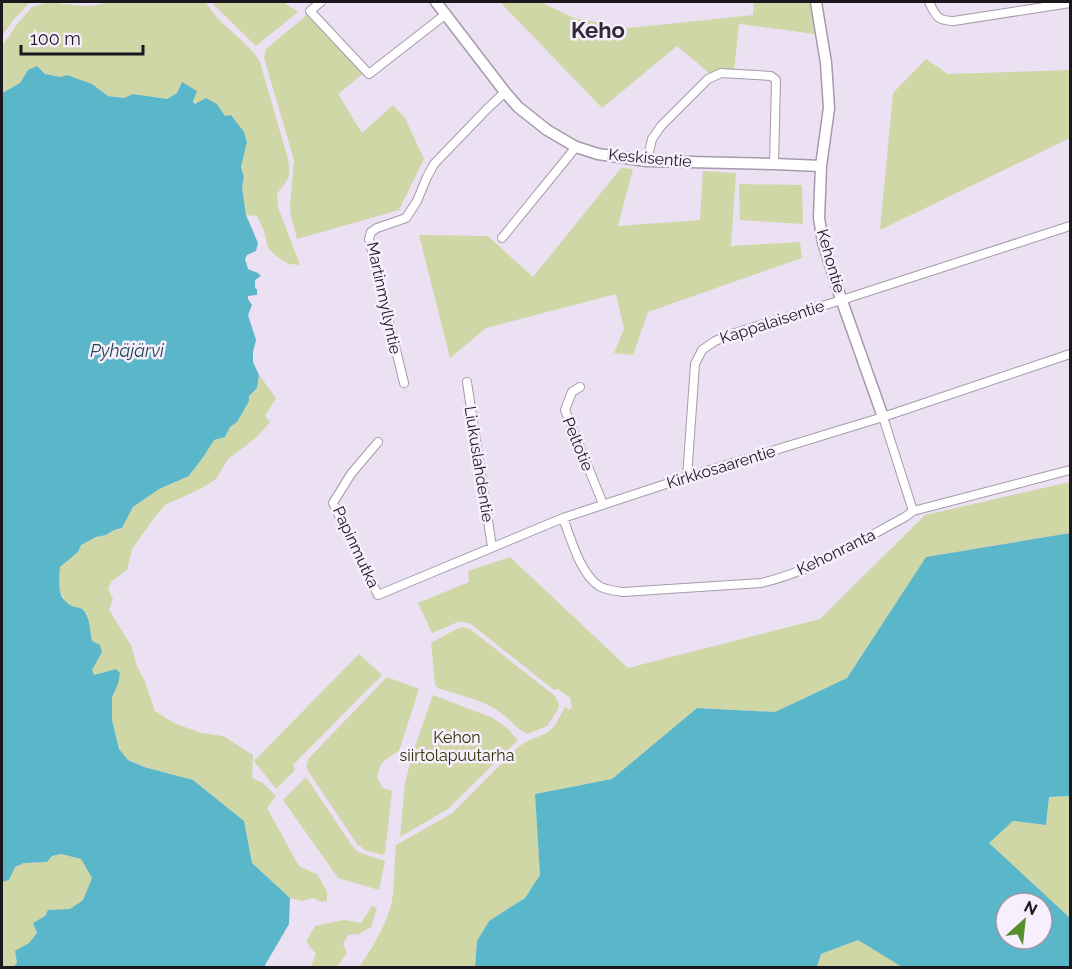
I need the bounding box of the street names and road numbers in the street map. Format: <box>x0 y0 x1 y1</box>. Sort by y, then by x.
street label: Keskisentie <box>608 145 692 171</box>
street label: Kehontie <box>813 227 849 295</box>
street label: Martinmyllyntie <box>363 240 405 356</box>
street label: Kappalaisentie <box>717 296 827 348</box>
street label: Liukuslahdentie <box>460 405 498 523</box>
street label: Peltotie <box>559 414 597 474</box>
street label: Kirkkosaarentie <box>664 441 778 493</box>
street label: Papinmutka <box>329 503 383 591</box>
street label: Kehonranta <box>794 525 878 579</box>

